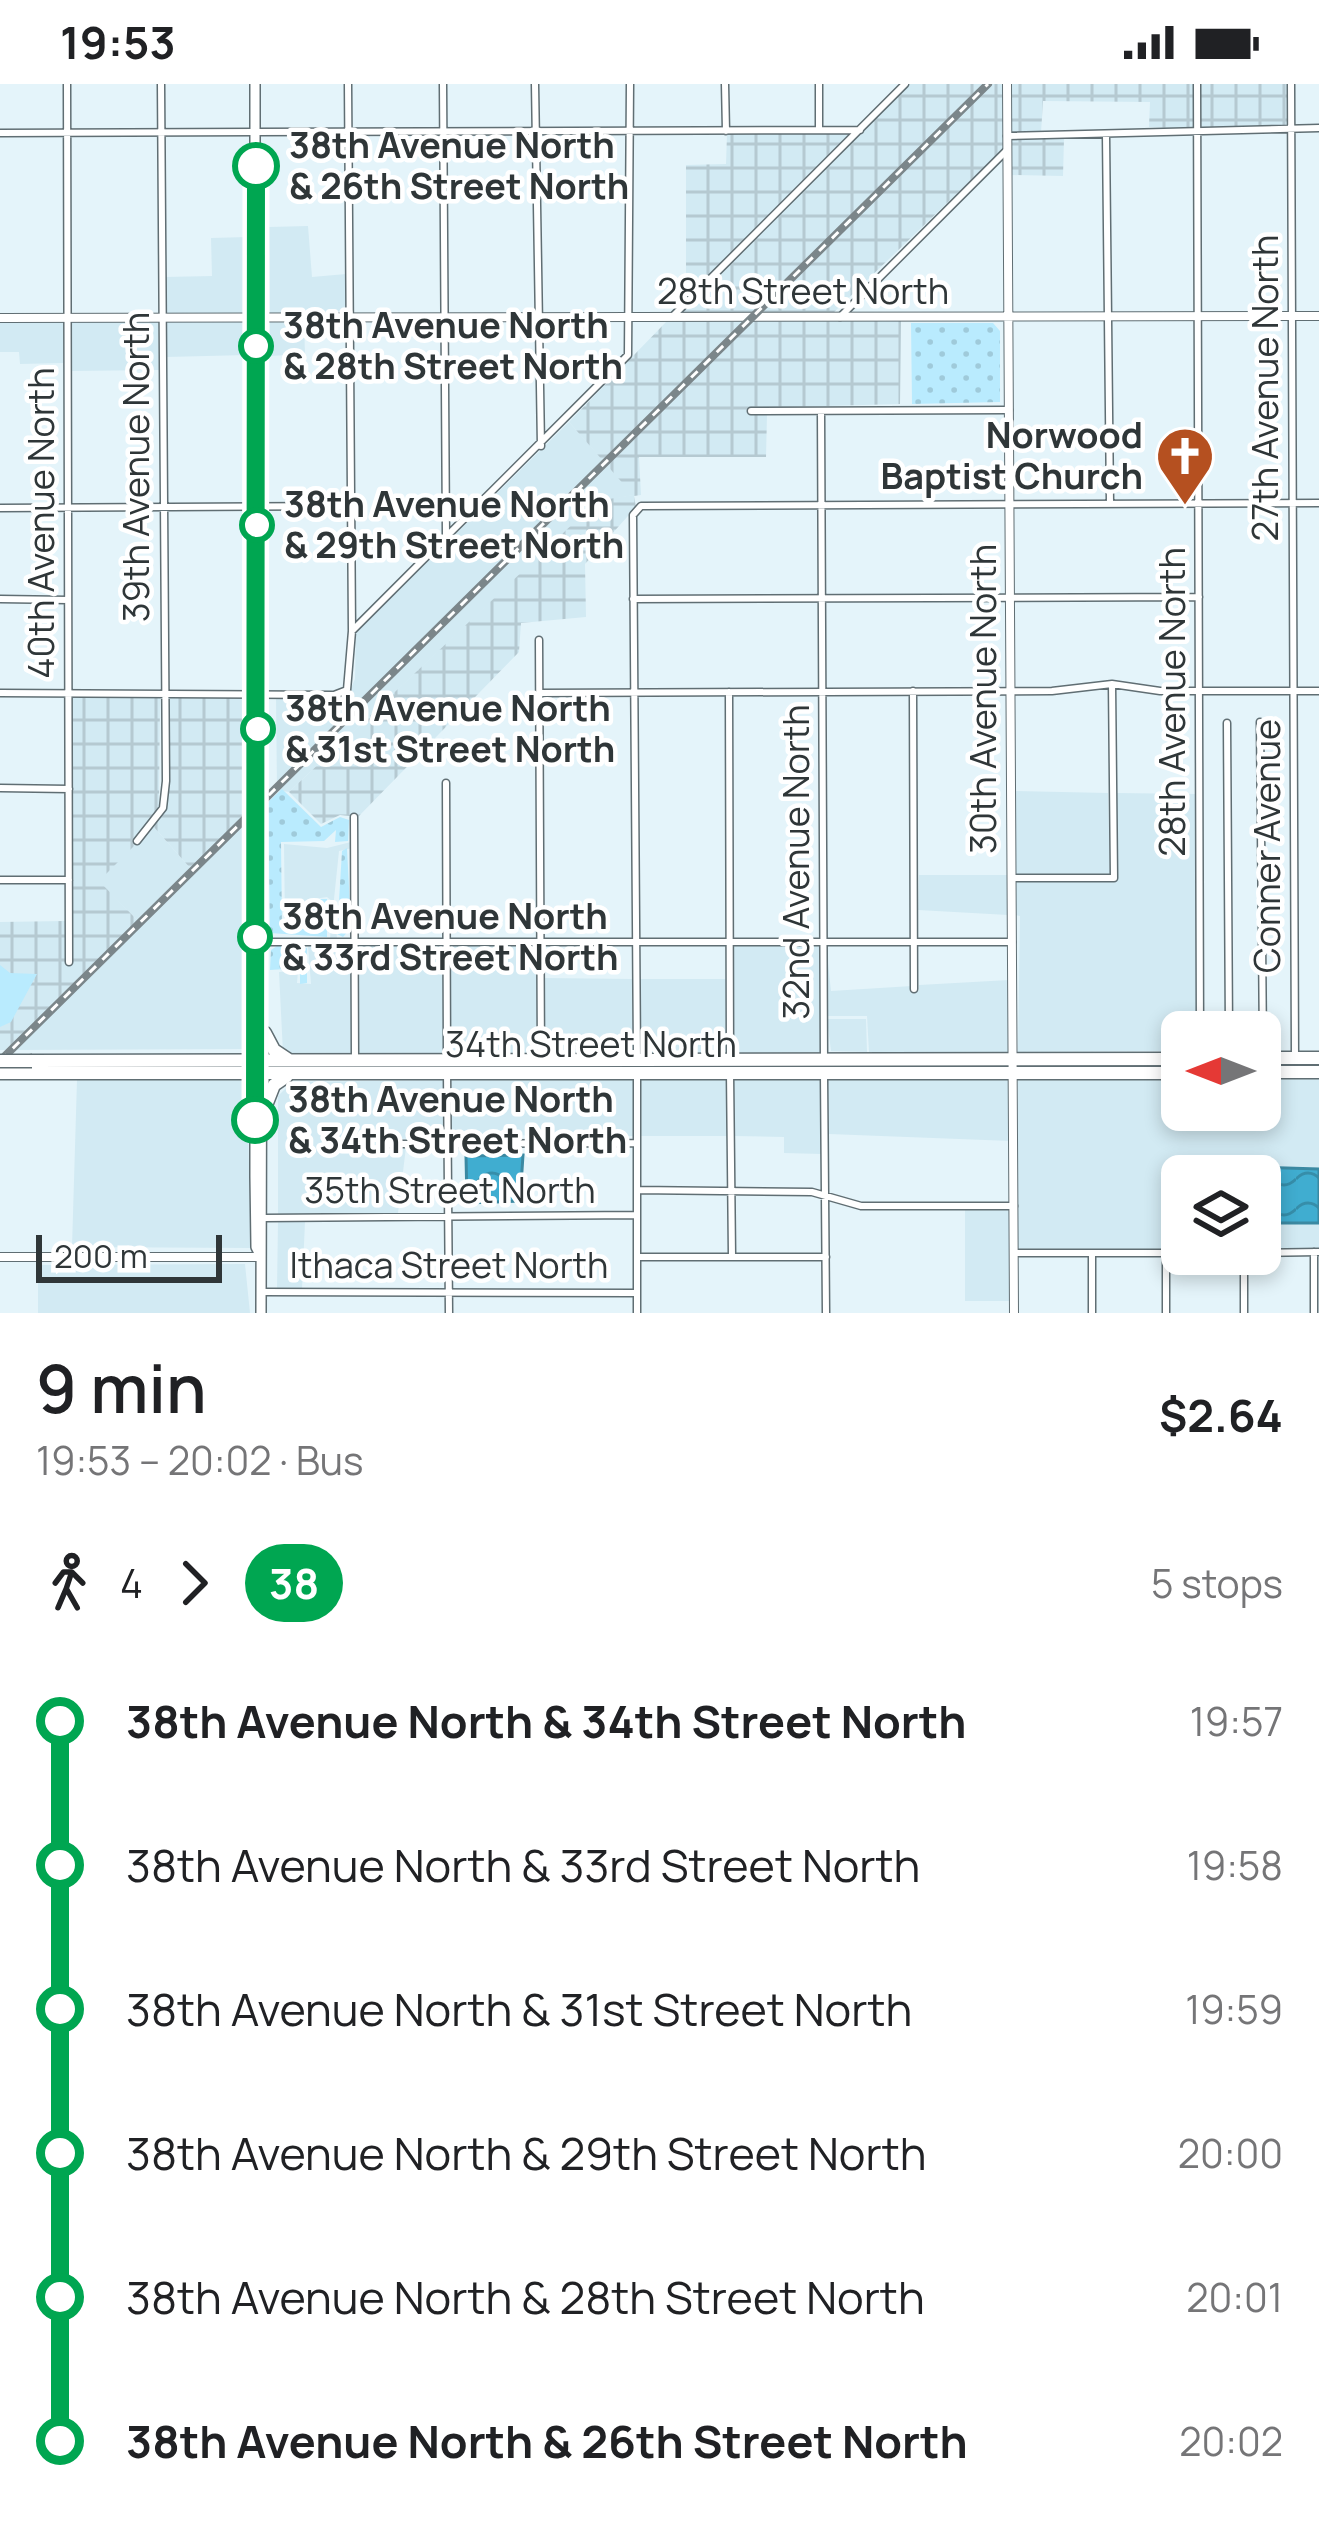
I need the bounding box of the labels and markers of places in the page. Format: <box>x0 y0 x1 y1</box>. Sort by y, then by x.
place label: 38th Avenue North & 26th Street North <box>289 120 629 210</box>
marker: 38th Avenue North & 26th Street North <box>234 144 278 188</box>
place label: 38th Avenue North & 28th Street North <box>283 300 623 390</box>
marker: 38th Avenue North & 28th Street North <box>240 330 272 362</box>
place label: Norwood Baptist Church <box>881 410 1143 500</box>
church icon: Norwood Baptist Church <box>1154 425 1216 507</box>
place label: 38th Avenue North & 29th Street North <box>284 479 624 569</box>
marker: 38th Avenue North & 29th Street North <box>241 509 273 541</box>
place label: 38th Avenue North & 31st Street North <box>285 683 615 773</box>
marker: 38th Avenue North & 31st Street North <box>242 713 274 745</box>
place label: 38th Avenue North & 33rd Street North <box>282 891 619 981</box>
marker: 38th Avenue North & 33rd Street North <box>239 921 271 953</box>
place label: 38th Avenue North & 34th Street North <box>288 1074 627 1164</box>
marker: 38th Avenue North & 34th Street North <box>233 1098 277 1142</box>

